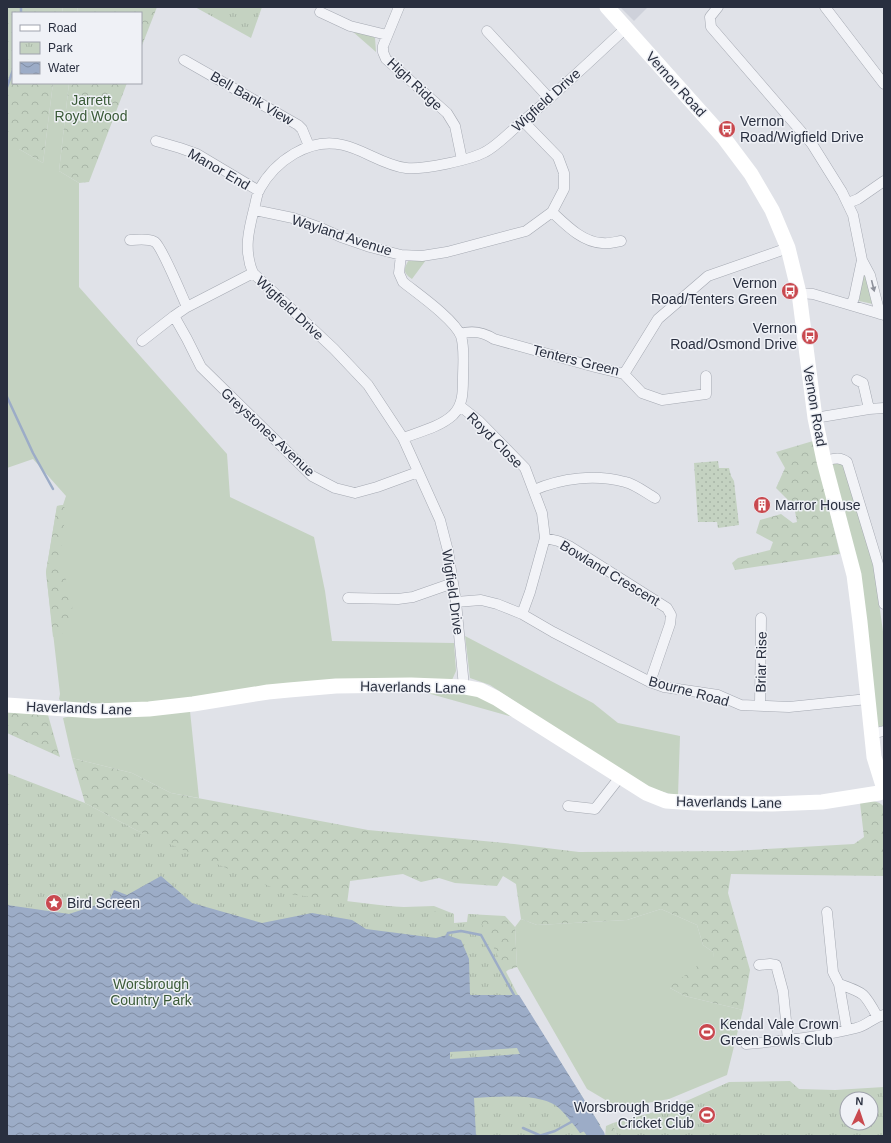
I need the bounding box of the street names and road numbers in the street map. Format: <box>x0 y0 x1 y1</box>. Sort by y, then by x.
street label: Vernon Road <box>643 48 709 120</box>
street label: High Ridge <box>384 55 446 114</box>
street label: Wigfield Drive <box>509 65 584 135</box>
street label: Bell Bank View <box>208 68 297 129</box>
street label: Manor End <box>185 145 253 193</box>
street label: Wayland Avenue <box>290 211 394 259</box>
street label: Wigfield Drive <box>253 273 327 343</box>
street label: Tenters Green <box>531 342 621 378</box>
street label: Vernon Road <box>800 364 830 448</box>
street label: Greystones Avenue <box>218 385 318 480</box>
street label: Royd Close <box>464 409 526 471</box>
street label: Bowland Crescent <box>557 537 663 609</box>
street label: Wigfield Drive <box>439 548 467 636</box>
street label: Briar Rise <box>752 631 770 693</box>
street label: Bourne Road <box>647 673 731 709</box>
street label: Haverlands Lane <box>360 678 466 696</box>
street label: Haverlands Lane <box>26 698 132 718</box>
street label: Haverlands Lane <box>676 793 782 811</box>

